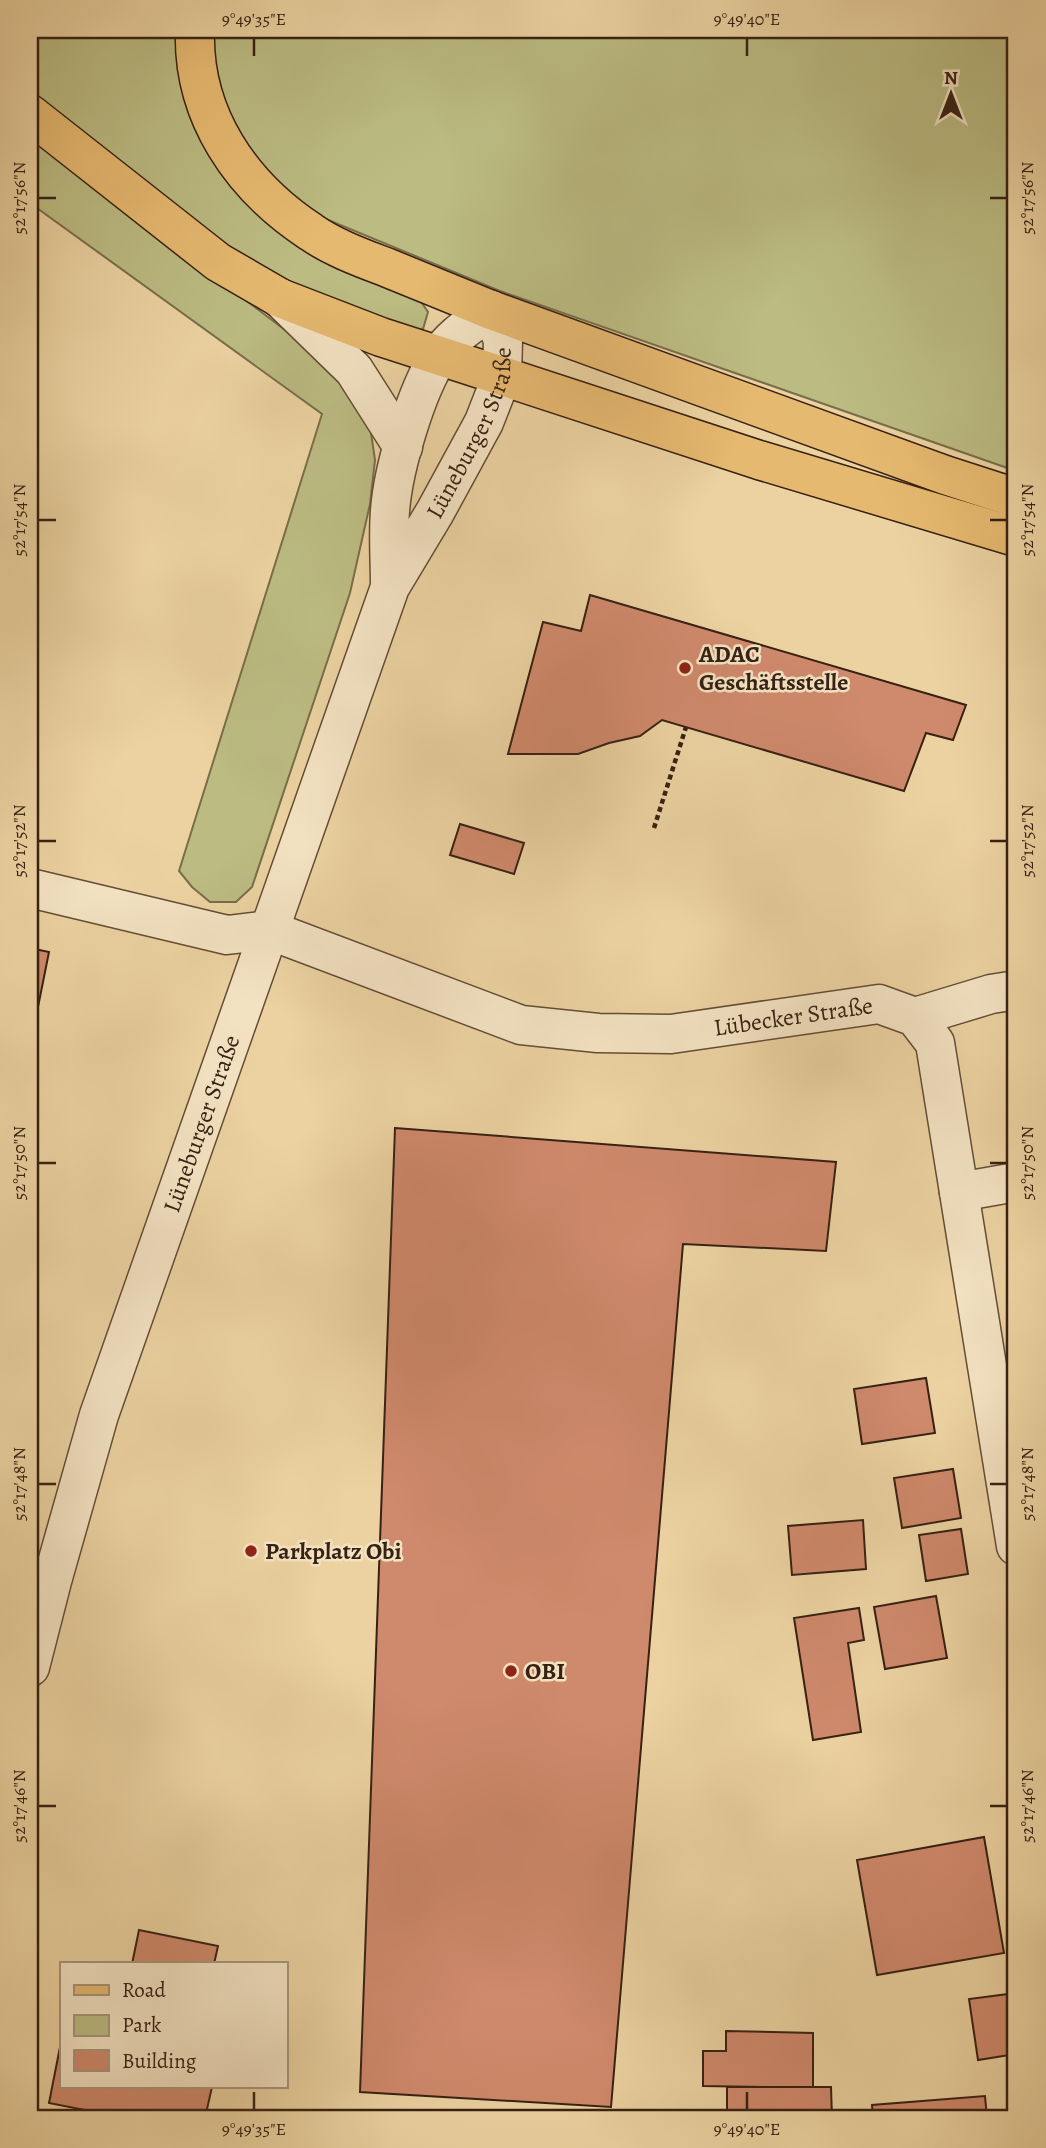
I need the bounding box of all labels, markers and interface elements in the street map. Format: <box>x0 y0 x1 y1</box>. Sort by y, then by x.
text: 9°49'35"E <box>222 7 286 31</box>
text: 9°49'40"E <box>714 7 780 31</box>
north arrow <box>916 60 986 130</box>
text: N <box>944 65 958 91</box>
text: 52°17'56"N <box>7 161 31 234</box>
text: 52°17'56"N <box>1015 161 1039 234</box>
street label: Lüneburger Straße <box>418 347 519 524</box>
text: 52°17'54"N <box>7 484 31 556</box>
text: 52°17'54"N <box>1015 484 1039 556</box>
place label: ADAC Geschäftsstelle <box>698 638 848 698</box>
marker: ADAC Geschäftsstelle <box>677 660 693 676</box>
text: 52°17'52"N <box>7 804 31 878</box>
text: 52°17'52"N <box>1015 804 1039 878</box>
street label: Lübecker Straße <box>712 989 875 1044</box>
street label: Lüneburger Straße <box>155 1031 247 1217</box>
text: 52°17'50"N <box>7 1126 31 1200</box>
text: 52°17'50"N <box>1015 1126 1039 1200</box>
text: 52°17'48"N <box>7 1447 31 1521</box>
text: 52°17'48"N <box>1015 1447 1039 1521</box>
place label: Parkplatz Obi <box>265 1535 401 1567</box>
marker: Parkplatz Obi <box>243 1543 259 1559</box>
place label: OBI <box>525 1655 565 1687</box>
marker: OBI <box>503 1663 519 1679</box>
text: 52°17'46"N <box>7 1769 31 1843</box>
text: 52°17'46"N <box>1015 1769 1039 1843</box>
legend <box>60 1962 287 2088</box>
text: Road <box>122 1976 166 2004</box>
text: Park <box>122 2011 162 2039</box>
text: Building <box>122 2047 197 2075</box>
text: 9°49'35"E <box>222 2117 286 2141</box>
text: 9°49'40"E <box>714 2117 780 2141</box>

